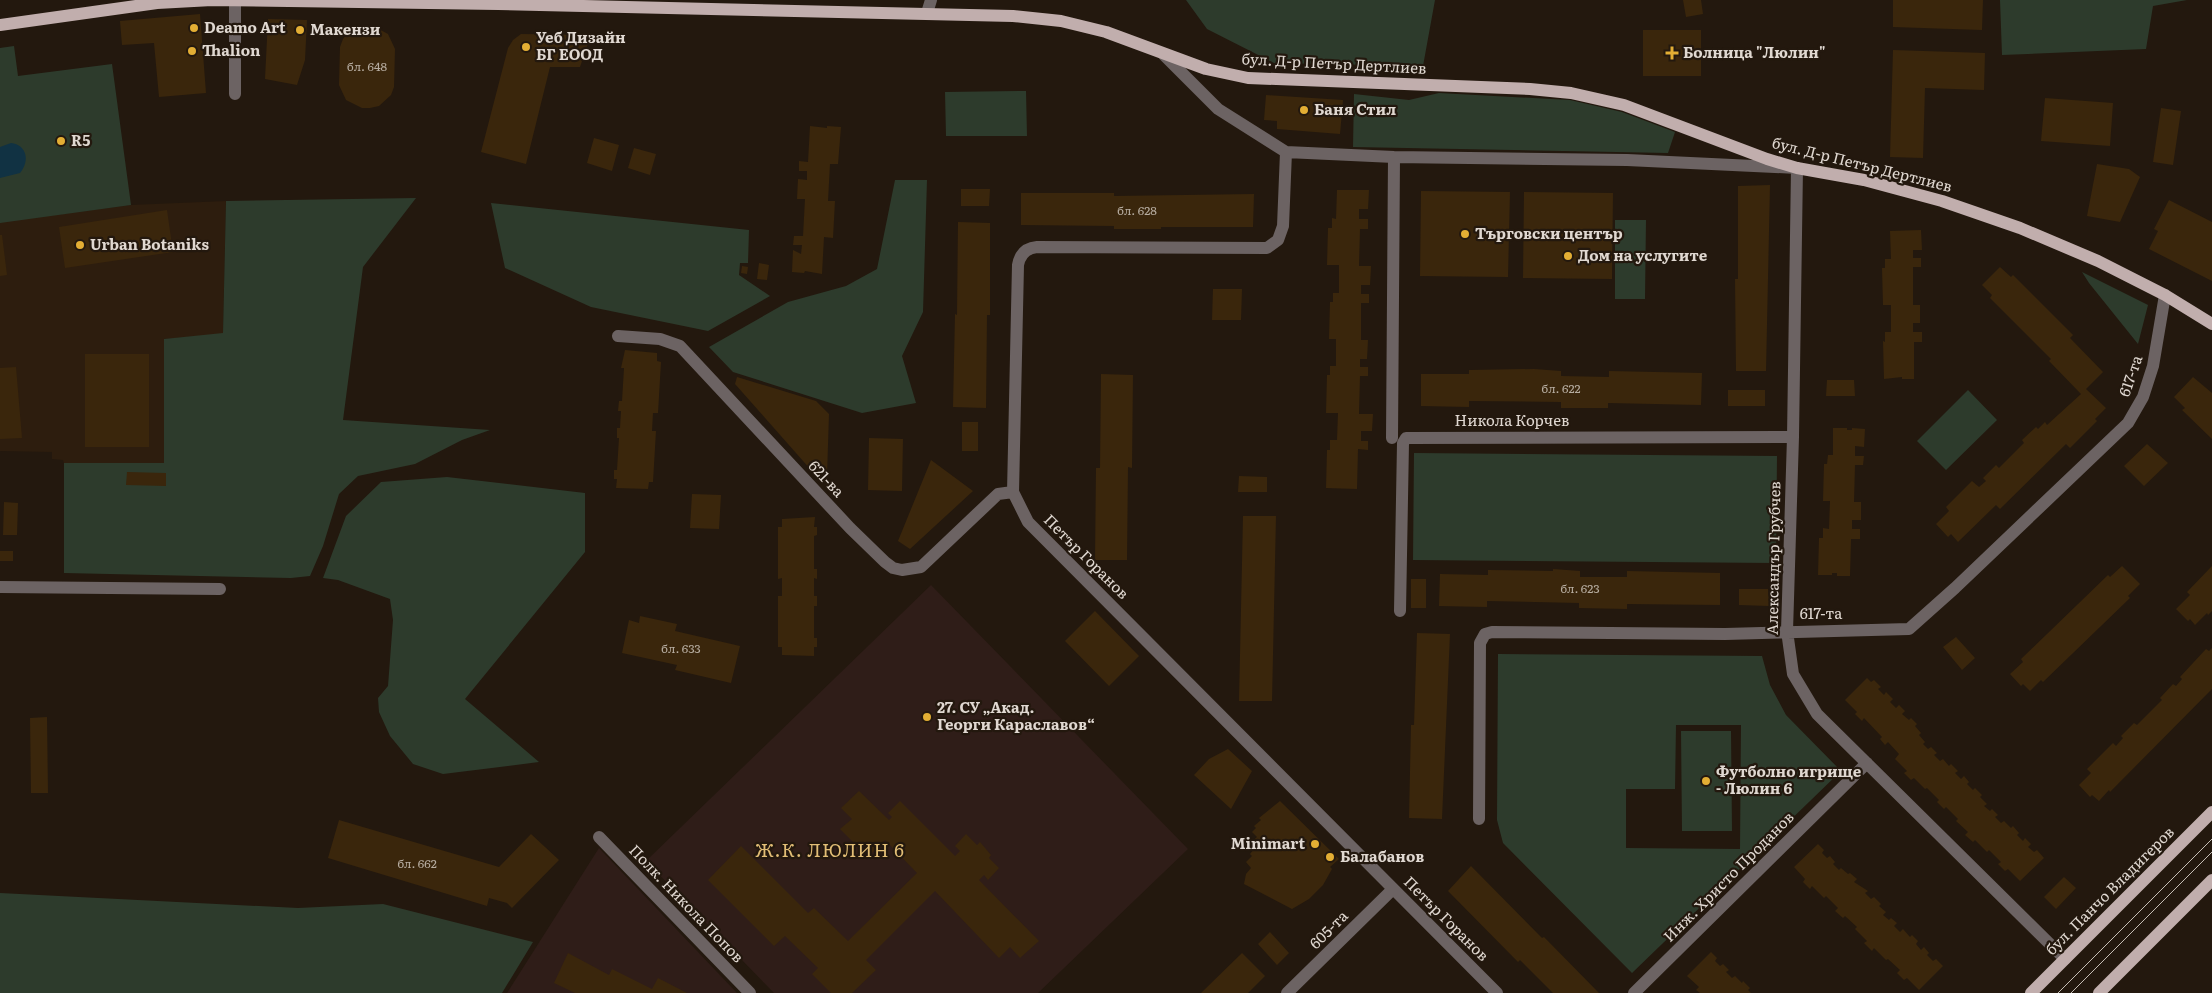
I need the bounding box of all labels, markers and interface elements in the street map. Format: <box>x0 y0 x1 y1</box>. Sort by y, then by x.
place label: Deamo Art <box>204 15 286 38</box>
place label: Макензи <box>310 17 381 40</box>
marker: Deamo Art <box>188 22 200 34</box>
marker: Макензи <box>294 24 306 36</box>
place label: Уеб Дизайн БГ ЕООД <box>536 25 626 65</box>
place label: Thalion <box>202 38 261 61</box>
place label: Болница "Люлин" <box>1683 40 1826 63</box>
marker: Уеб Дизайн БГ ЕООД <box>520 41 532 53</box>
marker: Thalion <box>186 45 198 57</box>
street label: бул. Д-р Петър Дертлиев <box>1241 46 1427 79</box>
marker: Болница "Люлин" <box>1665 46 1679 60</box>
house number: бл. 648 <box>347 57 388 75</box>
place label: Баня Стил <box>1314 97 1396 120</box>
marker: Баня Стил <box>1298 104 1310 116</box>
place label: R5 <box>71 128 90 151</box>
street label: бул. Д-р Петър Дертлиев <box>1770 130 1955 197</box>
marker: R5 <box>55 135 67 147</box>
house number: бл. 628 <box>1117 201 1157 219</box>
place label: Търговски център <box>1475 221 1623 244</box>
marker: Търговски център <box>1459 228 1471 240</box>
place label: Urban Botaniks <box>90 232 209 255</box>
marker: Urban Botaniks <box>74 239 86 251</box>
place label: Дом на услугите <box>1578 243 1708 266</box>
marker: Дом на услугите <box>1562 250 1574 262</box>
street label: 617-та <box>2112 351 2148 399</box>
house number: бл. 622 <box>1541 379 1581 397</box>
street label: Никола Корчев <box>1455 408 1569 431</box>
street label: 621-ва <box>804 454 851 502</box>
street label: Александър Грубчев <box>1760 481 1785 635</box>
street label: Петър Горанов <box>1039 508 1135 604</box>
house number: бл. 623 <box>1560 579 1600 597</box>
street label: 617-та <box>1800 601 1843 624</box>
house number: бл. 633 <box>661 639 701 657</box>
place label: 27. СУ „Акад. Георги Караславов“ <box>937 695 1095 735</box>
marker: 27. СУ „Акад. Георги Караславов“ <box>921 711 933 723</box>
place label: Футболно игрище - Люлин 6 <box>1716 759 1862 799</box>
marker: Футболно игрище - Люлин 6 <box>1700 775 1712 787</box>
street label: Инж. Христо Проданов <box>1657 805 1799 947</box>
street label: бул. Панчо Владигеров <box>2039 820 2179 960</box>
place label: Minimart <box>1231 831 1305 854</box>
district label: Ж.К. ЛЮЛИН 6 <box>755 836 905 863</box>
marker: Minimart <box>1309 838 1321 850</box>
street label: Полк. Никола Попов <box>624 839 750 967</box>
place label: Балабанов <box>1340 844 1424 867</box>
marker: Балабанов <box>1324 851 1336 863</box>
house number: бл. 662 <box>397 854 437 872</box>
street label: Петър Горанов <box>1399 870 1495 966</box>
street label: 605-та <box>1303 904 1353 954</box>

